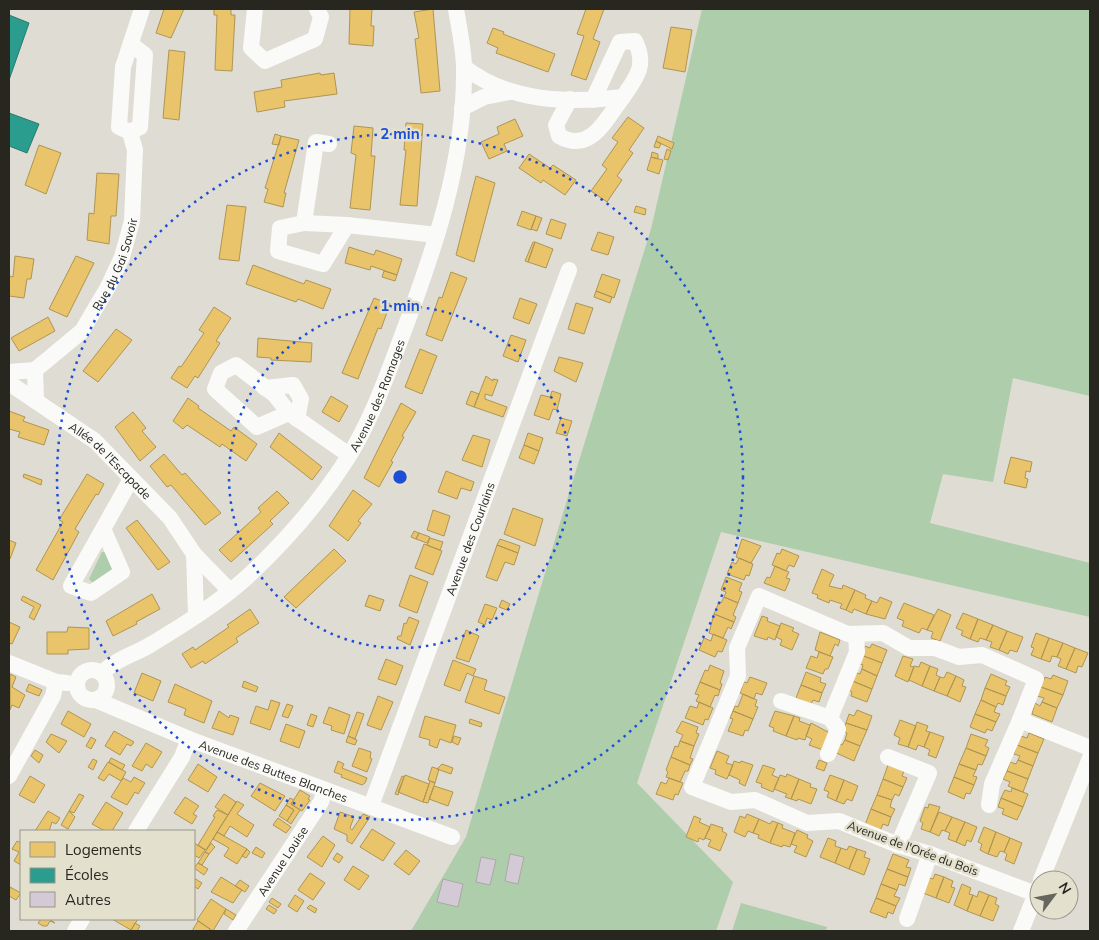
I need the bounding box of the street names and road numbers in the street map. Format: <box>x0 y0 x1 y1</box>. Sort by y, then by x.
street label: Rue du Gai Savoir <box>88 217 140 313</box>
street label: Avenue des Ramages <box>346 337 407 454</box>
street label: Allée de l'Escapade <box>66 418 155 502</box>
street label: Avenue des Courlains <box>442 480 498 597</box>
street label: Avenue des Buttes Blanches <box>197 736 350 805</box>
street label: Avenue de l'Orée du Bois <box>846 817 980 879</box>
street label: Avenue Louise <box>254 823 311 899</box>

